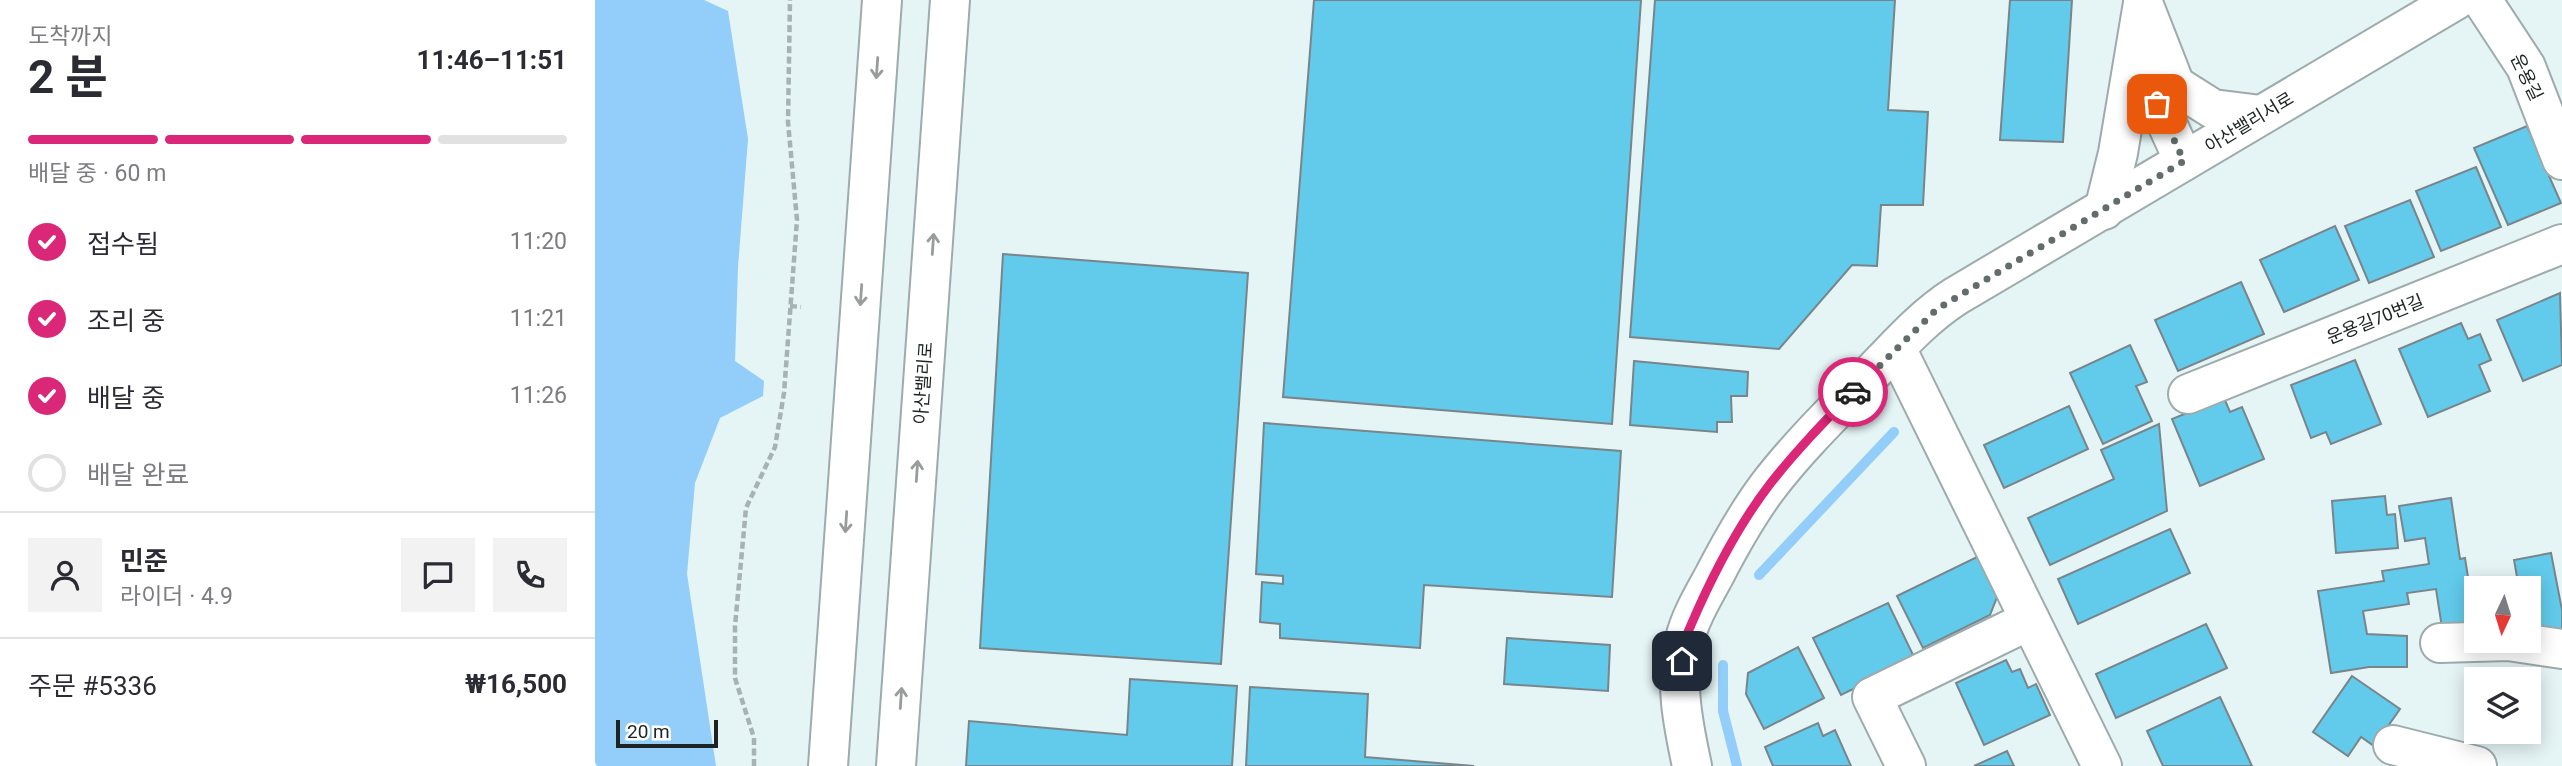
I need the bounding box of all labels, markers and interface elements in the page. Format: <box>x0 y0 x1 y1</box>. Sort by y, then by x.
text: 도착까지 <box>28 23 113 50</box>
text: 11:46–11:51 <box>417 45 567 75</box>
text: 2 분 <box>28 50 108 104</box>
street label: 운용길 <box>2507 50 2547 104</box>
one-way arrow <box>870 56 883 79</box>
pin <box>2127 74 2187 134</box>
icon: bag <box>2138 85 2176 123</box>
street label: 아산밸리서로 <box>2201 87 2297 157</box>
text: 배달 중 · 60 m <box>28 160 166 187</box>
icon: check <box>28 223 66 261</box>
text: 11:20 <box>510 228 567 255</box>
text: 접수됨 <box>87 229 159 259</box>
one-way arrow <box>927 233 940 256</box>
one-way arrow <box>855 283 868 306</box>
street label: 운용길70번길 <box>2323 290 2427 348</box>
icon: check <box>28 300 66 338</box>
text: 11:21 <box>510 305 567 332</box>
text: 조리 중 <box>87 306 165 336</box>
street label: 아산밸리로 <box>910 341 936 425</box>
courier <box>1818 357 1888 427</box>
icon: car <box>1834 373 1872 411</box>
icon: check <box>28 377 66 415</box>
text: 11:26 <box>510 382 567 409</box>
text: 배달 중 <box>87 383 165 413</box>
text: 배달 완료 <box>87 460 189 490</box>
one-way arrow <box>911 460 924 483</box>
one-way arrow <box>839 510 852 533</box>
button: person <box>28 538 102 612</box>
button: chat <box>401 538 475 612</box>
button: phone <box>493 538 567 612</box>
text: 민준 <box>120 546 168 576</box>
north arrow <box>2464 576 2541 653</box>
map controls <box>2464 576 2541 744</box>
text: 라이더 · 4.9 <box>120 583 233 610</box>
pin <box>1652 631 1712 691</box>
icon: home <box>1663 642 1701 680</box>
button: layers <box>2464 667 2541 744</box>
text: ₩16,500 <box>465 669 567 699</box>
text: 주문 #5336 <box>28 671 157 701</box>
one-way arrow <box>894 687 907 710</box>
scale bar <box>616 717 717 749</box>
text: 20 m <box>627 720 670 743</box>

